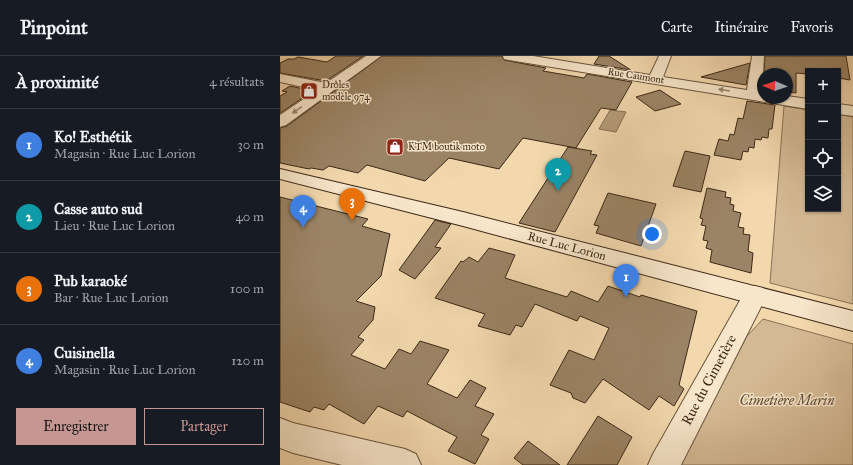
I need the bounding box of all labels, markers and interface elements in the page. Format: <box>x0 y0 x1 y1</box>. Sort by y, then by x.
text: Pinpoint <box>20 16 88 39</box>
text: Carte <box>661 19 693 36</box>
text: Itinéraire <box>715 19 768 36</box>
text: Favoris <box>790 19 833 36</box>
street label: Rue Caumont <box>607 66 666 86</box>
north arrow <box>757 68 793 104</box>
map controls <box>805 68 841 212</box>
button: + <box>805 68 841 104</box>
text: À proximité <box>16 72 99 93</box>
text: 4 résultats <box>209 74 264 90</box>
place label: Drôles modèle 974 <box>322 79 370 103</box>
shop icon: Drôles modèle 974 <box>299 81 319 101</box>
one-way arrow <box>718 87 731 93</box>
button: − <box>805 104 841 140</box>
one-way arrow <box>291 106 302 114</box>
text: Ko! Esthétik <box>54 128 132 146</box>
text: 1 <box>26 137 32 153</box>
text: 30 m <box>238 137 264 153</box>
shop icon: KTM boutik moto <box>385 137 405 157</box>
button: locate <box>805 140 841 176</box>
place label: KTM boutik moto <box>408 141 485 153</box>
text: Magasin · Rue Luc Lorion <box>54 146 196 162</box>
pin: 2 <box>545 158 571 191</box>
button: layers <box>805 176 841 212</box>
pin: 3 <box>339 188 365 221</box>
pin: 4 <box>290 195 316 228</box>
text: Casse auto sud <box>54 200 143 218</box>
text: 2 <box>26 209 32 225</box>
text: 40 m <box>235 209 264 225</box>
text: Lieu · Rue Luc Lorion <box>54 218 175 234</box>
your location <box>642 224 662 244</box>
street label: Rue Luc Lorion <box>526 229 608 263</box>
pin: 1 <box>613 264 639 297</box>
text: Pub karaoké <box>54 272 127 290</box>
text: 3 <box>26 281 32 297</box>
text: 100 m <box>230 281 264 297</box>
text: Bar · Rue Luc Lorion <box>54 290 169 306</box>
street label: Rue du Cimetière <box>678 332 740 428</box>
text: Cuisinella <box>54 344 115 362</box>
text: 4 <box>25 353 33 369</box>
text: 120 m <box>231 353 264 369</box>
text: Magasin · Rue Luc Lorion <box>54 362 196 378</box>
park label: Cimetière Marin <box>739 392 835 409</box>
button: Enregistrer <box>16 408 136 445</box>
button: Partager <box>144 408 264 445</box>

